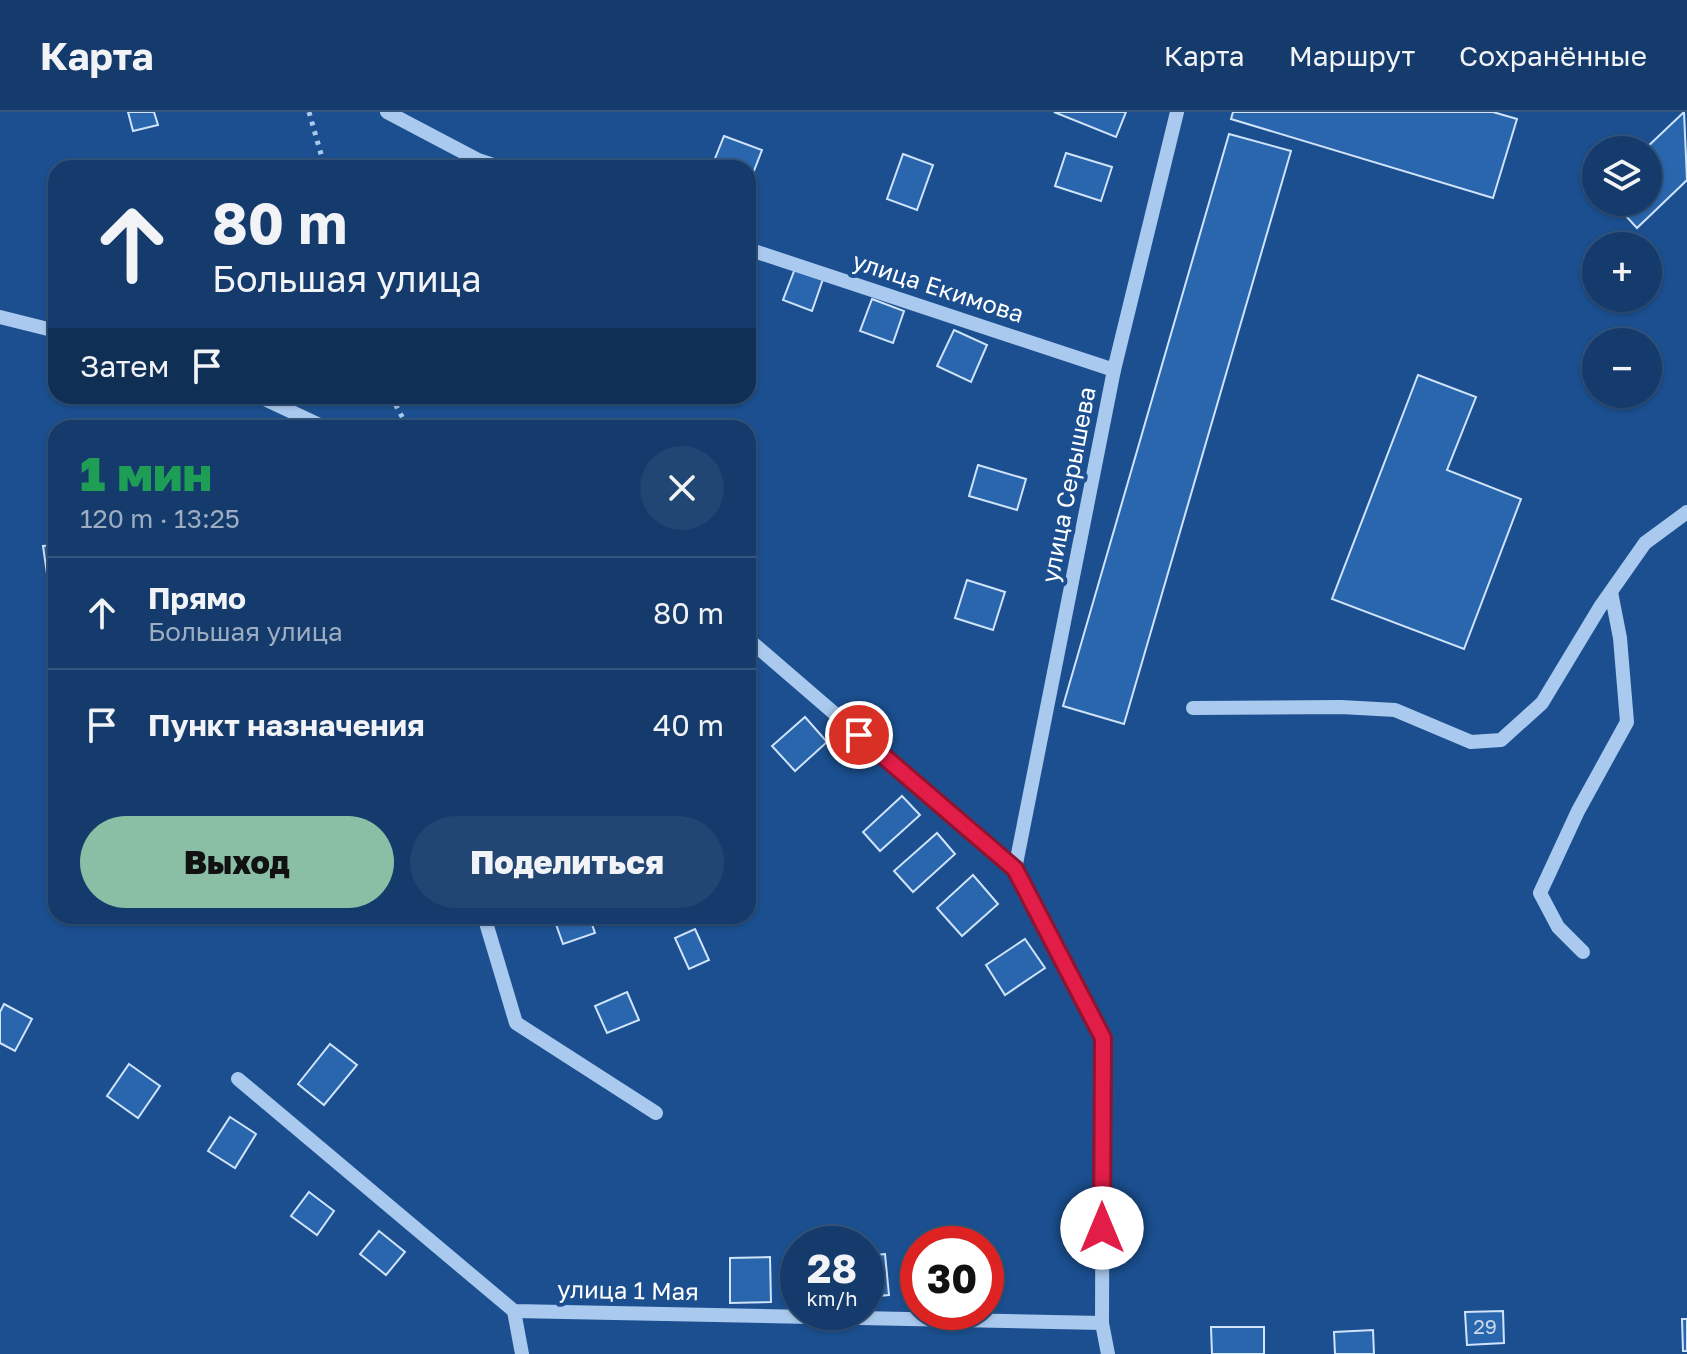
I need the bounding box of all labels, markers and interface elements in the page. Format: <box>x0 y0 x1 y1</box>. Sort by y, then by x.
text: Карта <box>40 33 153 78</box>
text: Карта <box>1164 39 1245 72</box>
text: Маршрут <box>1289 39 1415 72</box>
text: Сохранённые <box>1459 39 1647 72</box>
map controls <box>1582 136 1662 408</box>
button: layers <box>1582 136 1662 216</box>
text: 80 m <box>212 189 347 256</box>
icon: ahead <box>80 192 184 296</box>
button: + <box>1582 232 1662 312</box>
street label: улица Екимова <box>849 245 1028 328</box>
text: Большая улица <box>212 257 482 300</box>
button: − <box>1582 328 1662 408</box>
icon: arrive <box>185 344 229 388</box>
text: Затем <box>80 348 169 384</box>
street label: улица Серышева <box>1034 384 1101 585</box>
text: 1 мин <box>80 444 212 502</box>
button: close <box>640 446 724 530</box>
text: 120 m · 13:25 <box>80 503 240 534</box>
text: Прямо <box>148 580 246 616</box>
icon: ahead <box>80 591 124 635</box>
text: 80 m <box>653 595 724 631</box>
text: Большая улица <box>148 616 343 647</box>
pin <box>825 701 893 769</box>
icon: arrive <box>80 703 124 747</box>
text: Пункт назначения <box>148 707 425 743</box>
text: 40 m <box>653 707 724 743</box>
icon: arrive <box>837 713 881 757</box>
button: Выход <box>80 816 394 908</box>
button: Поделиться <box>410 816 724 908</box>
position arrow <box>1060 1186 1144 1270</box>
speed limit sign: 30 <box>900 1226 1004 1330</box>
text: 28 <box>807 1244 857 1292</box>
street label: улица 1 Мая <box>557 1274 699 1305</box>
text: km/h <box>807 1286 857 1310</box>
house number: 29 <box>1473 1314 1497 1338</box>

